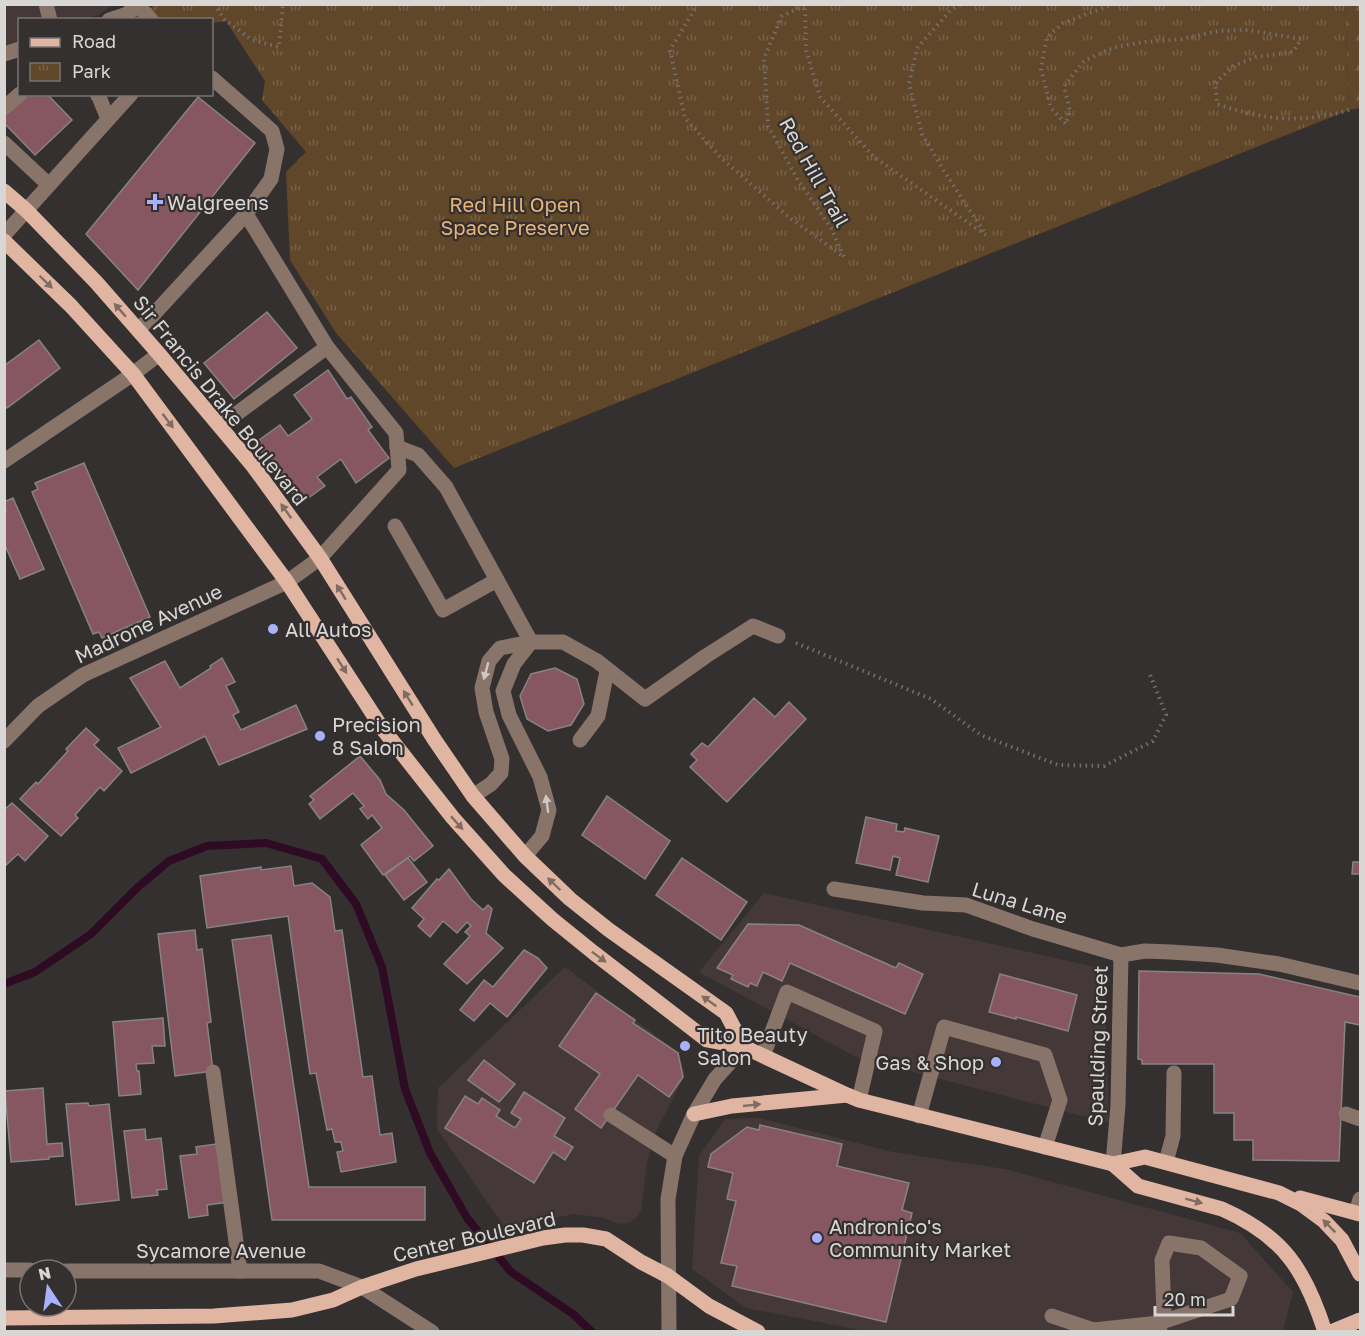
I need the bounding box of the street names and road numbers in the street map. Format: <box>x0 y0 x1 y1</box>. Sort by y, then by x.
street label: Red Hill Trail <box>775 113 855 231</box>
street label: Sir Francis Drake Boulevard <box>129 290 313 510</box>
street label: Madrone Avenue <box>70 578 226 668</box>
street label: Luna Lane <box>969 876 1071 928</box>
street label: Spaulding Street <box>1082 965 1112 1127</box>
street label: Center Boulevard <box>390 1206 558 1266</box>
street label: Sycamore Avenue <box>136 1238 306 1262</box>

